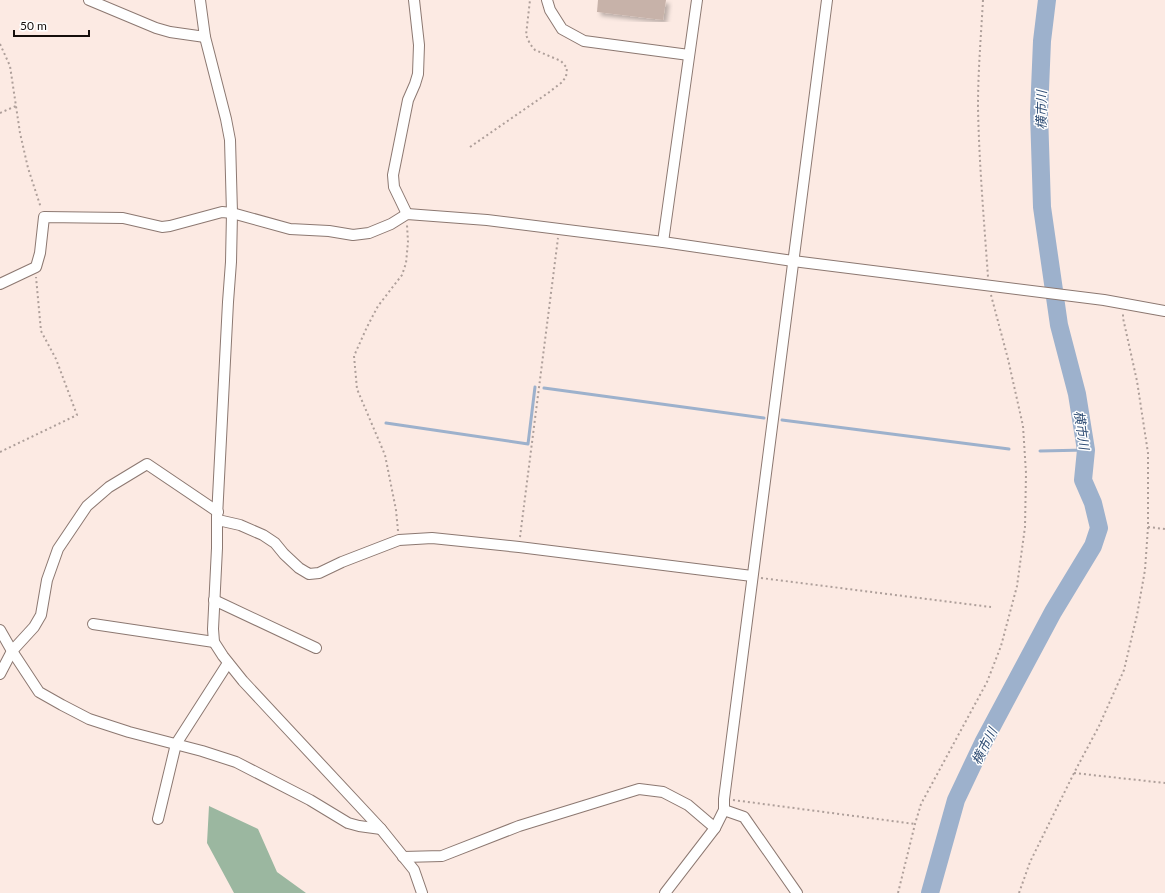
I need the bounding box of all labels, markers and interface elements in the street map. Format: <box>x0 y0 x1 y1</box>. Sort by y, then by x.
scale bar <box>14 12 89 38</box>
text: 50 m <box>20 18 47 33</box>
water label: 横市川 <box>1033 88 1049 130</box>
water label: 横市川 <box>1071 410 1093 452</box>
water label: 横市川 <box>968 723 1001 767</box>

